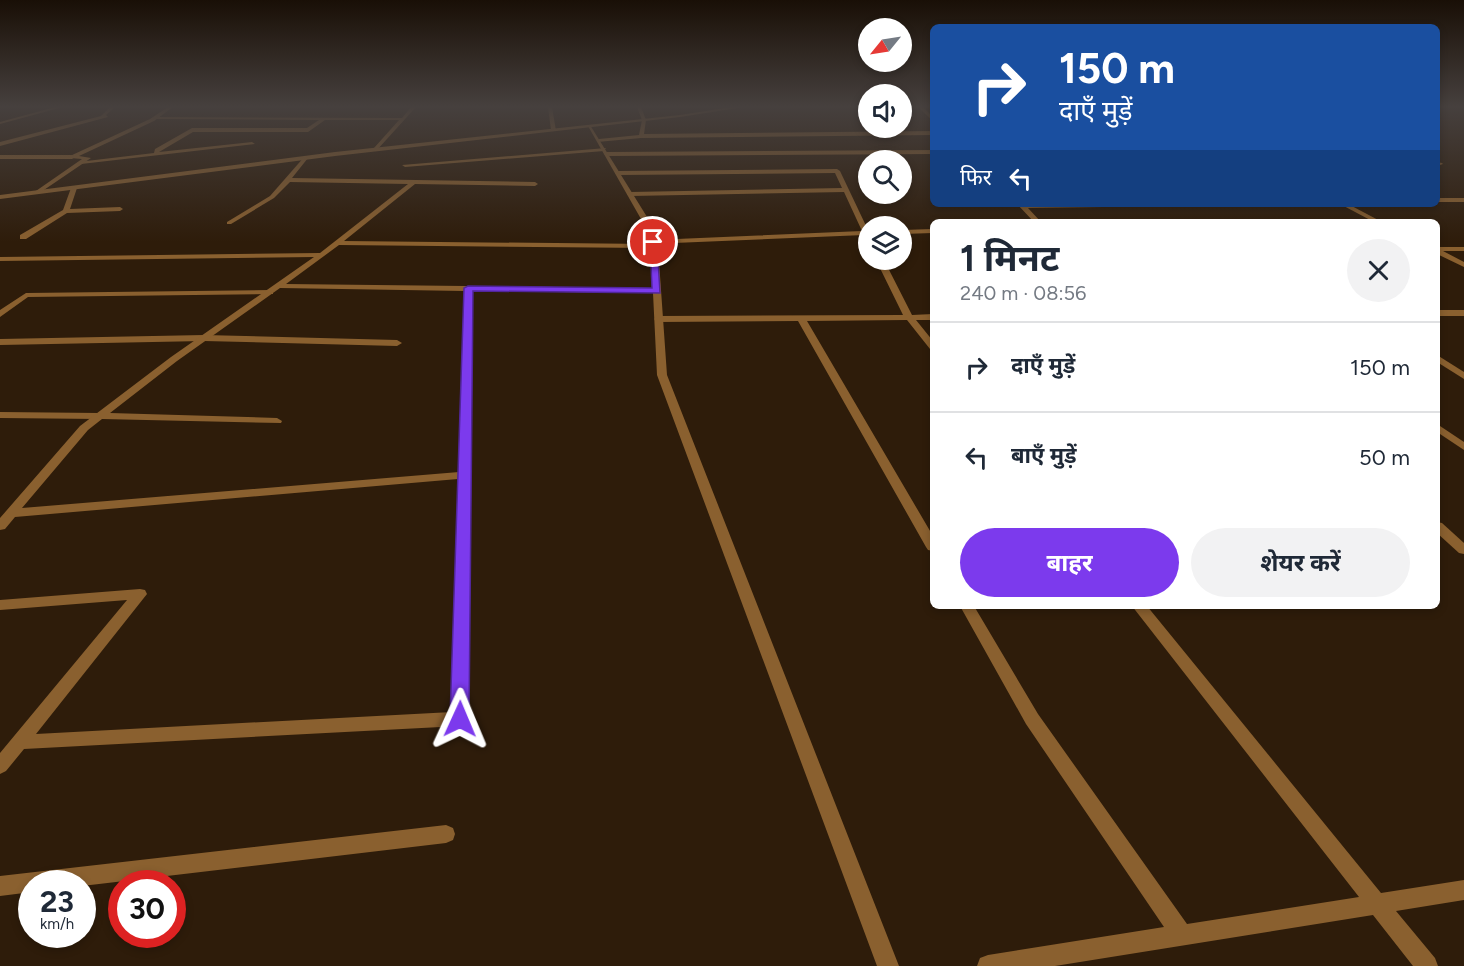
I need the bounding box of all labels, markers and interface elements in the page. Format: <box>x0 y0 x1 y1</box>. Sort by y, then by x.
north arrow <box>858 18 912 72</box>
map controls <box>858 18 912 270</box>
text: 150 m <box>1059 43 1175 94</box>
icon: right <box>960 48 1038 126</box>
button: sound <box>858 84 912 138</box>
text: दाएँ मुड़ें <box>1059 94 1133 127</box>
button: search <box>858 150 912 204</box>
icon: left <box>1004 162 1037 195</box>
text: फिर <box>960 164 992 191</box>
pin <box>627 216 678 267</box>
button: layers <box>858 216 912 270</box>
icon: arrive <box>636 225 669 258</box>
text: 1 मिनट <box>960 237 1059 280</box>
button: close <box>1347 239 1410 302</box>
text: 240 m · 08:56 <box>960 281 1086 305</box>
icon: right <box>960 351 993 384</box>
text: दाएँ मुड़ें <box>1011 352 1075 379</box>
text: 150 m <box>1350 354 1410 381</box>
icon: left <box>960 441 993 474</box>
text: बाएँ मुड़ें <box>1011 442 1077 469</box>
text: 50 m <box>1359 444 1410 471</box>
button: बाहर <box>960 528 1179 597</box>
button: शेयर करें <box>1191 528 1410 597</box>
position arrow <box>428 687 492 751</box>
speed limit sign: 30 <box>108 870 186 948</box>
text: 23 <box>40 883 74 920</box>
text: km/h <box>40 915 74 933</box>

